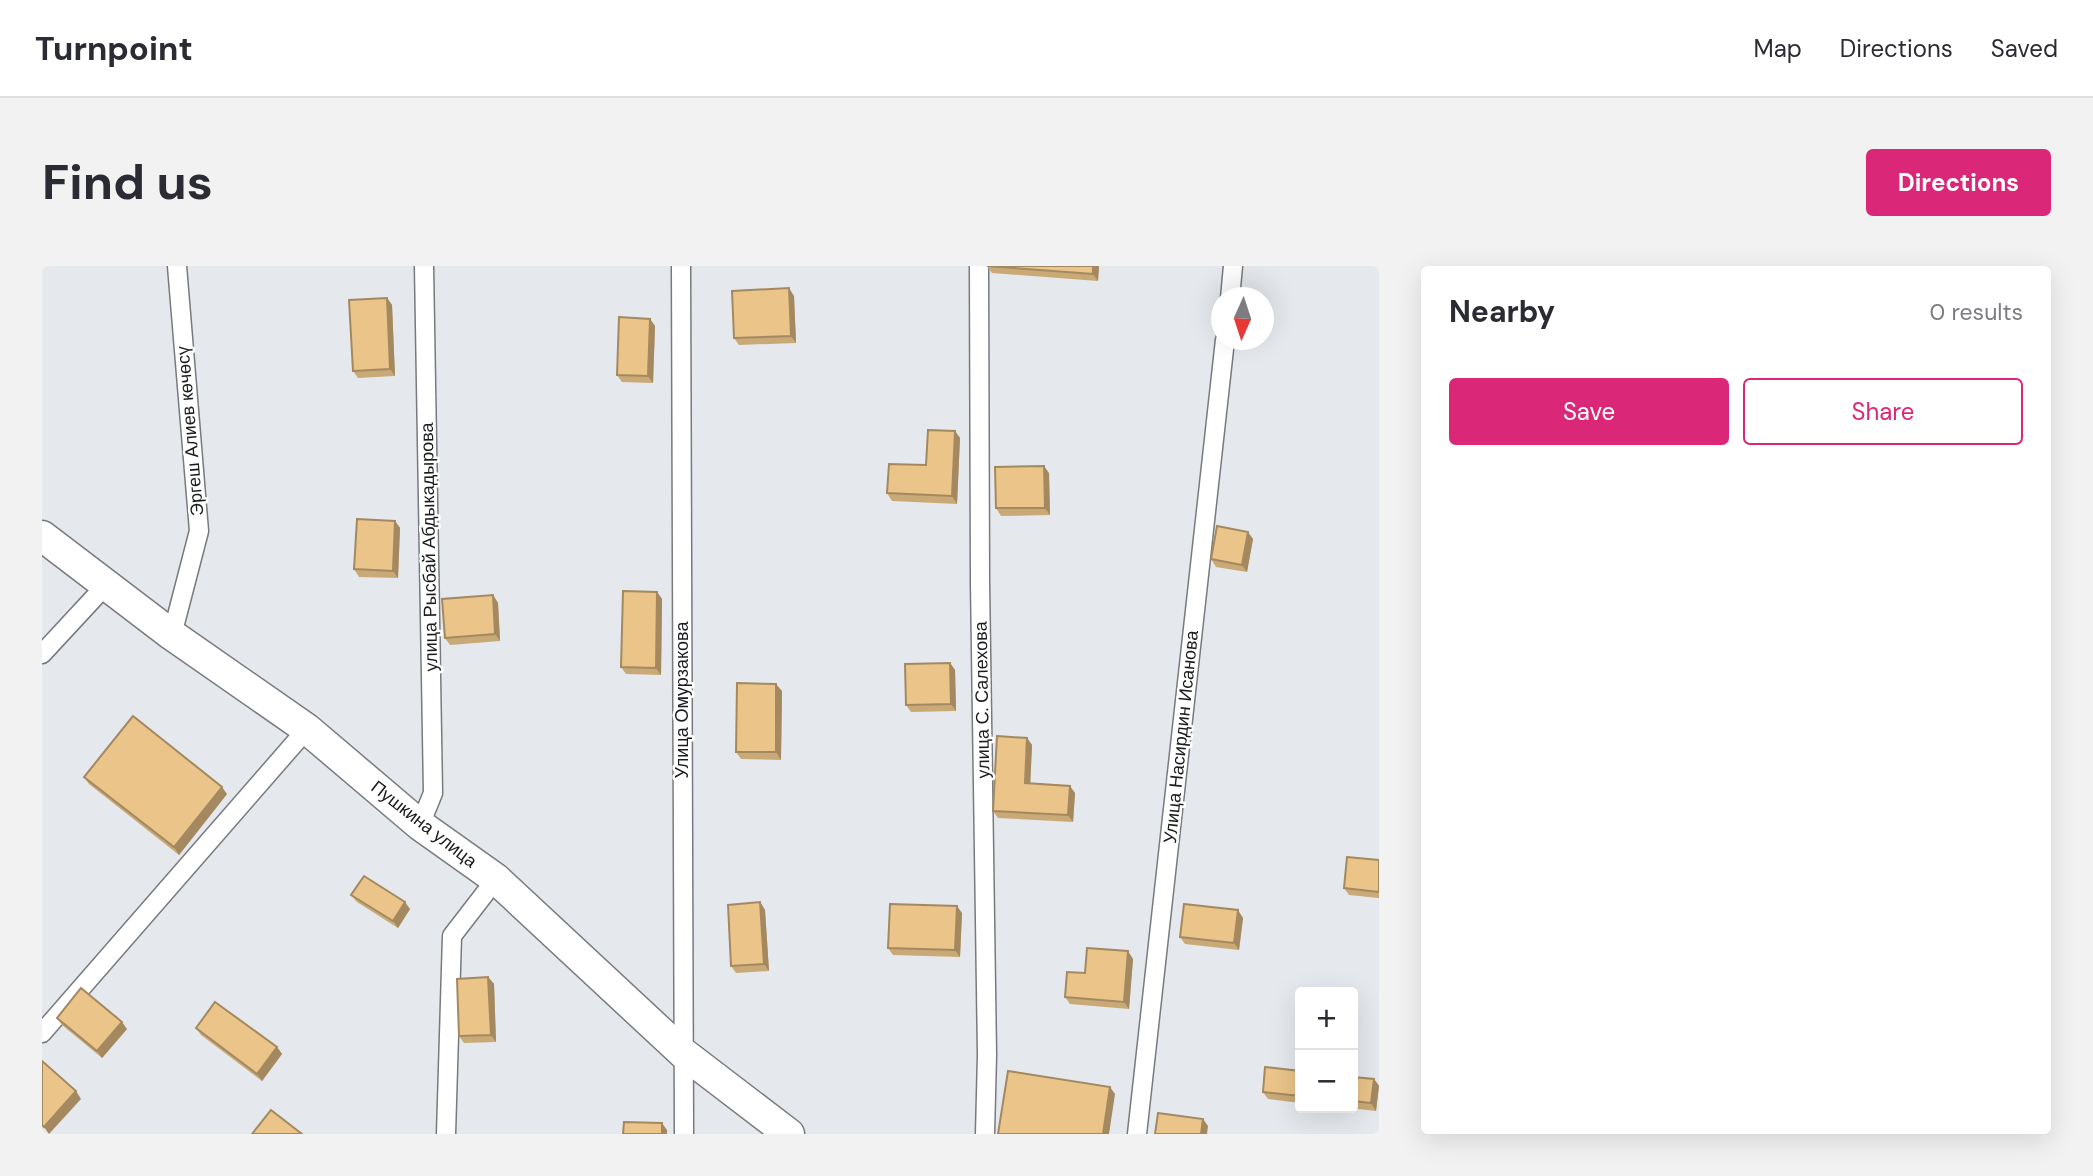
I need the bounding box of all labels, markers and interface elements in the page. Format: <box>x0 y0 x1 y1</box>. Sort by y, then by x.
text: Turnpoint <box>35 27 193 70</box>
text: Map <box>1754 33 1802 64</box>
text: Directions <box>1840 33 1953 64</box>
text: Saved <box>1991 33 2058 64</box>
button: Directions <box>1866 149 2051 216</box>
text: Find us <box>42 150 213 214</box>
north arrow <box>1211 287 1274 350</box>
text: Nearby <box>1449 292 1555 331</box>
text: 0 results <box>1930 297 2023 327</box>
street label: Эргеш Алиев көчөсү <box>171 345 209 517</box>
button: Save <box>1449 378 1729 445</box>
button: Share <box>1743 378 2023 445</box>
street label: улица Рысбай Абдыкадырова <box>415 421 443 672</box>
street label: улица С. Салехова <box>969 620 995 779</box>
street label: Улица Омурзакова <box>670 621 694 778</box>
street label: Улица Насирдин Исанова <box>1158 628 1204 845</box>
street label: Пушкина улица <box>366 775 483 874</box>
map controls <box>1295 987 1358 1113</box>
button: + <box>1295 987 1358 1050</box>
button: − <box>1295 1050 1358 1113</box>

